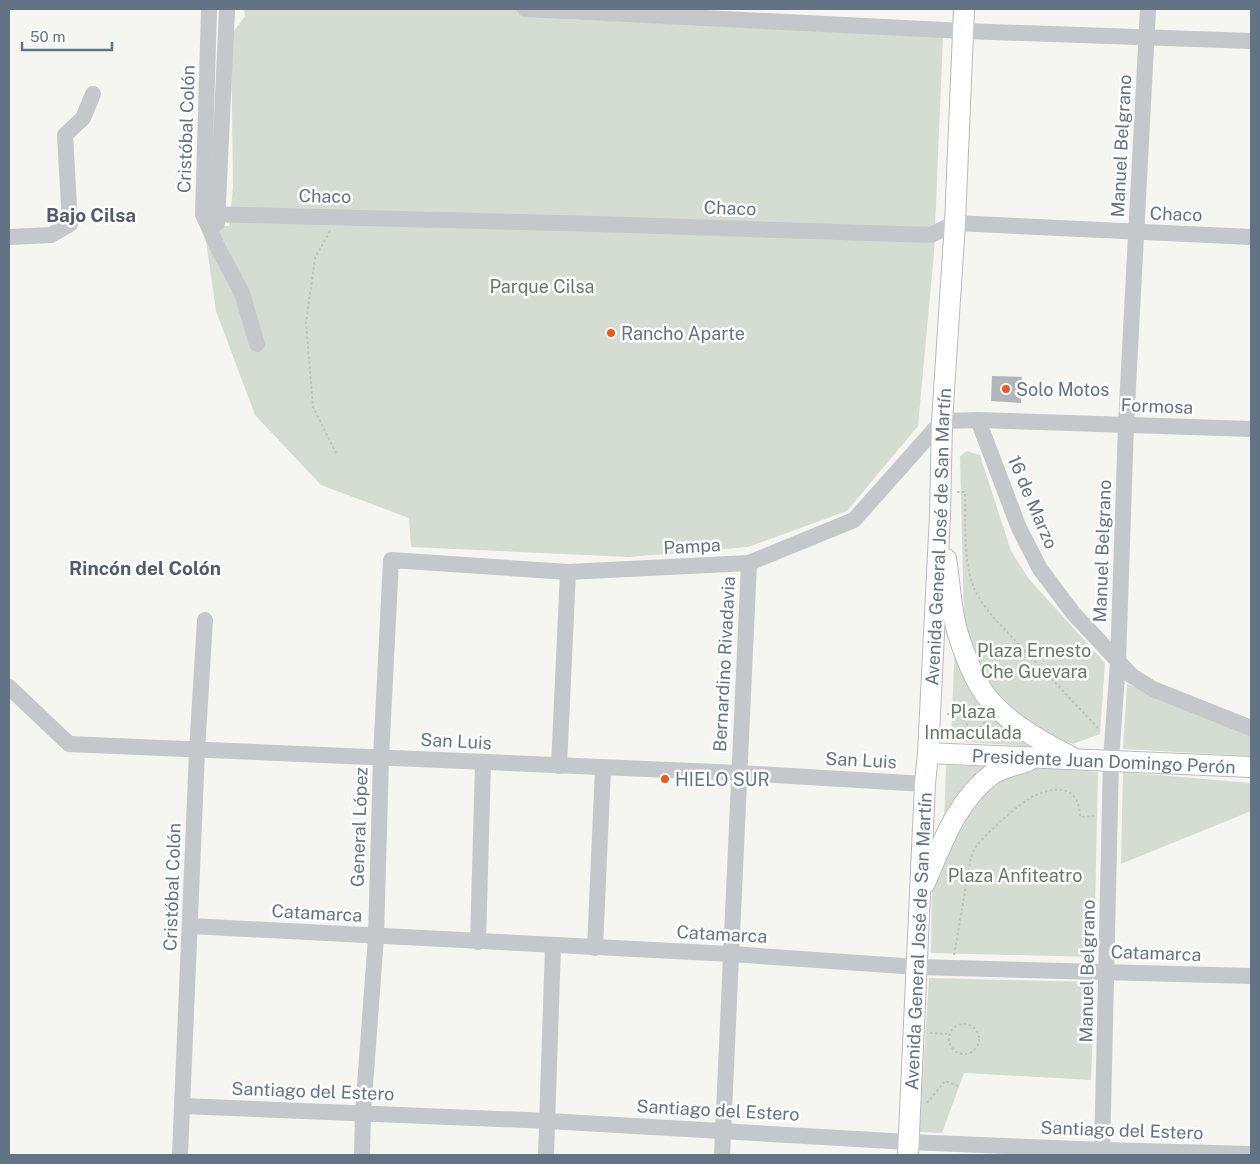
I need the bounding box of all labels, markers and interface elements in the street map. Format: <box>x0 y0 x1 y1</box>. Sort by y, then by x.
scale bar <box>22 20 112 52</box>
text: 50 m <box>30 28 65 45</box>
street label: Cristóbal Colón <box>173 65 199 193</box>
street label: Manuel Belgrano <box>1107 74 1135 218</box>
street label: Chaco <box>299 185 351 207</box>
street label: Chaco <box>703 197 757 219</box>
street label: Chaco <box>1149 203 1203 225</box>
district label: Bajo Cilsa <box>46 204 136 226</box>
park label: Parque Cilsa <box>490 276 595 297</box>
place label: Rancho Aparte <box>621 323 745 344</box>
marker: Rancho Aparte <box>605 327 617 339</box>
place label: Solo Motos <box>1016 379 1109 400</box>
marker: Solo Motos <box>1000 383 1012 395</box>
street label: Avenida General José de San Martín <box>921 387 955 686</box>
street label: Formosa <box>1120 394 1194 418</box>
street label: 16 de Marzo <box>1004 452 1062 552</box>
street label: Manuel Belgrano <box>1089 479 1115 623</box>
street label: Pampa <box>663 534 721 558</box>
district label: Rincón del Colón <box>69 557 221 579</box>
street label: Bernardino Rivadavia <box>709 576 739 752</box>
park label: Plaza Ernesto Che Guevara <box>977 640 1091 682</box>
park label: Plaza Inmaculada <box>924 701 1022 743</box>
street label: San Luis <box>420 729 492 753</box>
street label: Presidente Juan Domingo Perón <box>971 744 1236 777</box>
street label: San Luis <box>825 748 897 772</box>
street label: General López <box>346 767 372 887</box>
place label: HIELO SUR <box>675 769 770 790</box>
marker: HIELO SUR <box>659 773 671 785</box>
street label: Avenida General José de San Martín <box>900 792 935 1091</box>
street label: Cristóbal Colón <box>159 823 185 951</box>
park label: Plaza Anfiteatro <box>948 865 1082 886</box>
street label: Manuel Belgrano <box>1075 899 1099 1043</box>
street label: Catamarca <box>271 900 363 926</box>
street label: Catamarca <box>676 921 768 947</box>
street label: Catamarca <box>1110 941 1202 965</box>
street label: Santiago del Estero <box>231 1078 395 1104</box>
street label: Santiago del Estero <box>636 1095 800 1125</box>
street label: Santiago del Estero <box>1040 1117 1204 1143</box>

